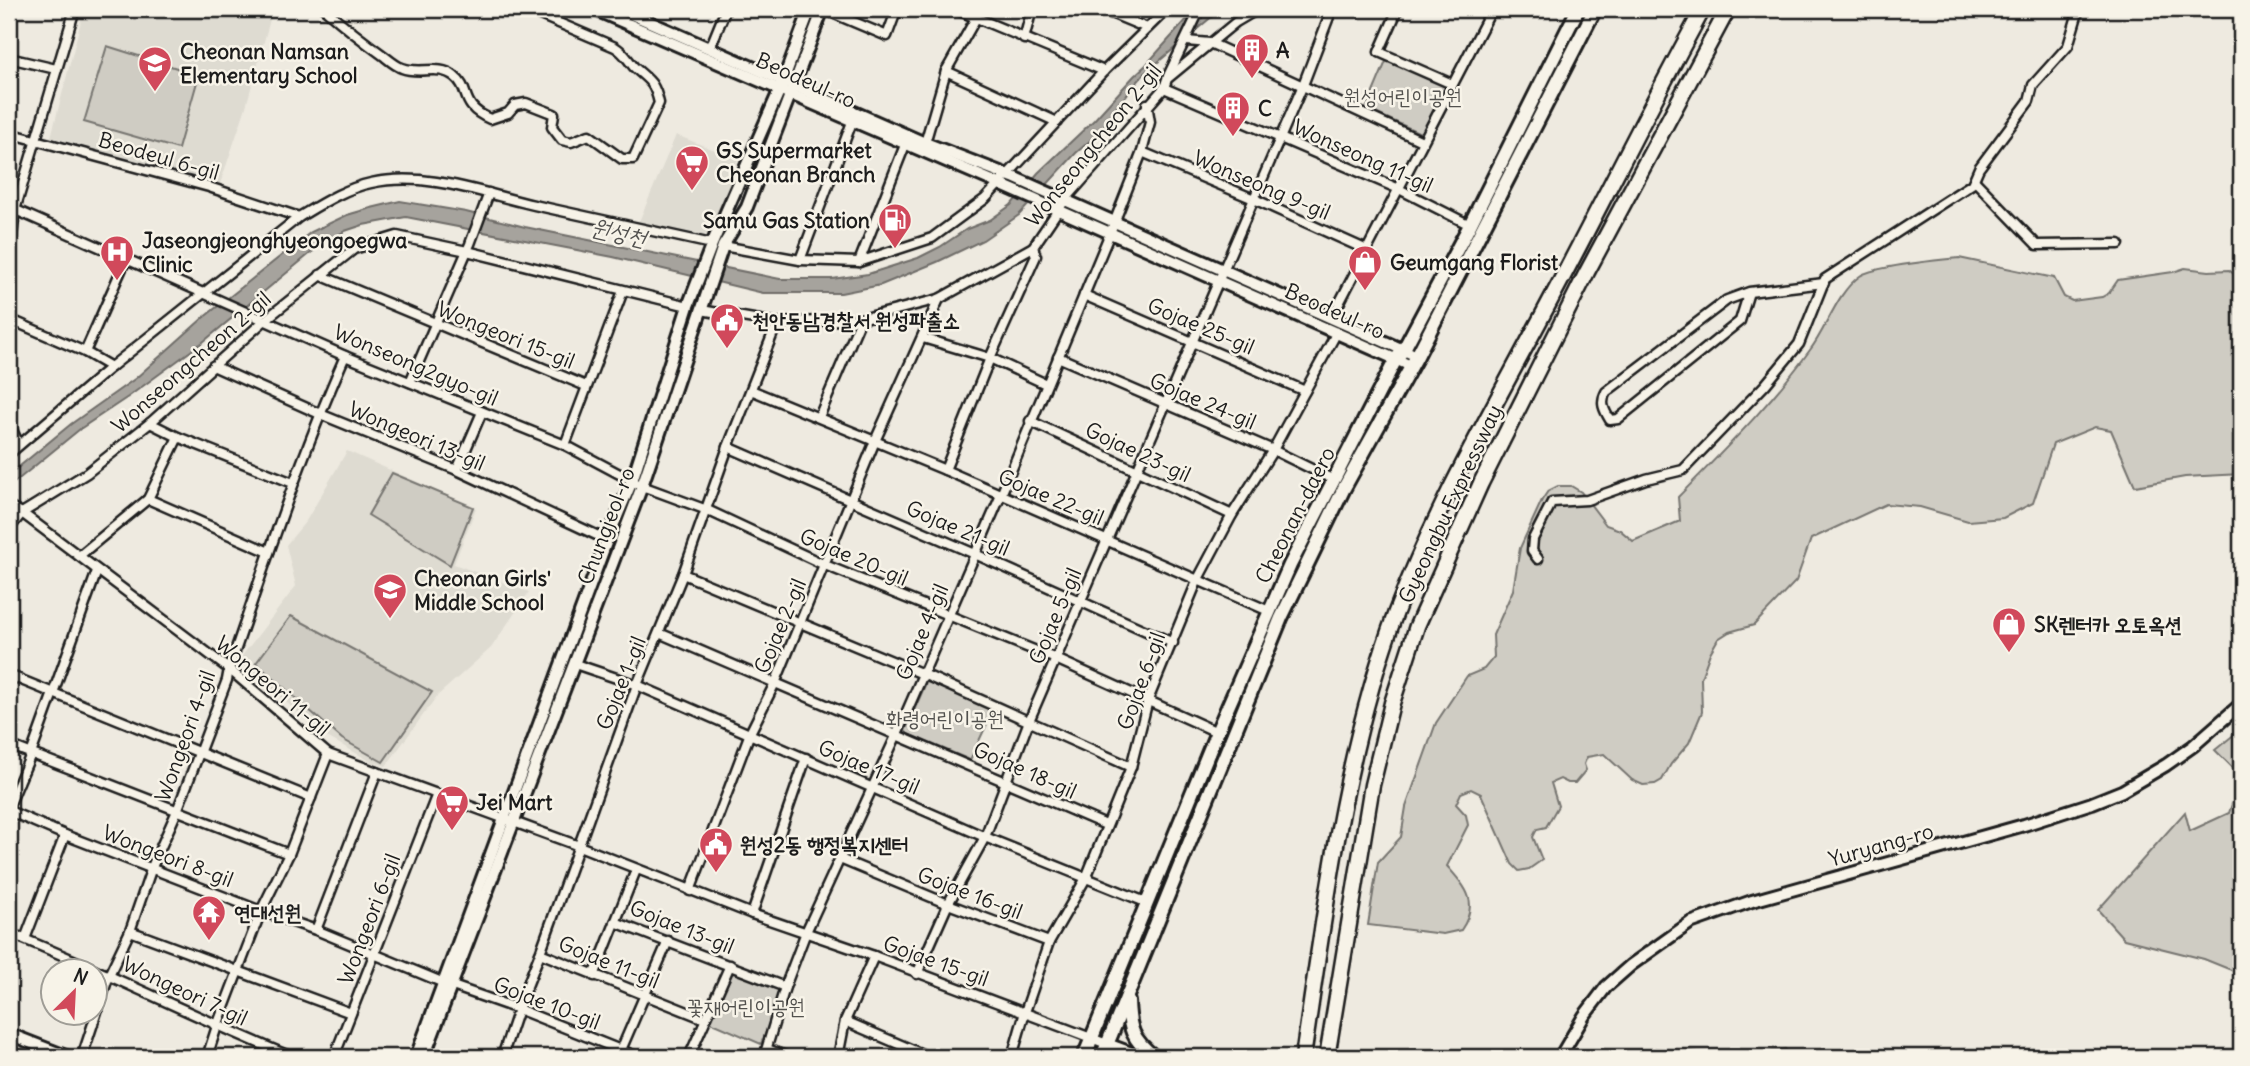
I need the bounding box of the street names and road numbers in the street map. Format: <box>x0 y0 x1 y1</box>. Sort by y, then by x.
street label: Beodeul-ro <box>752 46 860 114</box>
street label: Wonseongcheon 2-gil <box>1019 58 1167 232</box>
street label: Wonseong 11-gil <box>1289 113 1437 199</box>
street label: Beodeul 6-gil <box>95 126 223 186</box>
street label: Wonseong 9-gil <box>1189 144 1335 226</box>
street label: Beodeul-ro <box>1281 277 1389 345</box>
street label: Wonseongcheon 2-gil <box>106 285 276 439</box>
street label: Gojae 25-gil <box>1143 291 1259 361</box>
street label: Wongeori 15-gil <box>433 295 579 375</box>
street label: Wonseong2gyo-gil <box>330 318 502 412</box>
street label: Gojae 24-gil <box>1146 366 1260 436</box>
street label: Wongeori 13-gil <box>345 395 489 477</box>
street label: Gyeongbu Expressway <box>1392 400 1508 608</box>
street label: Gojae 23-gil <box>1081 416 1195 488</box>
street label: Cheonan-daero <box>1249 442 1341 588</box>
street label: Gojae 22-gil <box>994 463 1108 531</box>
street label: Chungjeol-ro <box>571 464 641 588</box>
street label: Gojae 21-gil <box>902 494 1014 562</box>
street label: Gojae 20-gil <box>796 522 912 592</box>
street label: Gojae 5-gil <box>1023 564 1087 668</box>
street label: Gojae 2-gil <box>748 574 812 678</box>
street label: Gojae 4-gil <box>890 580 954 684</box>
street label: Gojae 6-gil <box>1111 628 1171 734</box>
street label: Wongeori 11-gil <box>210 630 336 742</box>
street label: Gojae 1-gil <box>590 632 652 734</box>
street label: Wongeori 4-gil <box>149 667 221 805</box>
street label: Gojae 17-gil <box>814 734 924 800</box>
street label: Gojae 18-gil <box>969 735 1081 805</box>
street label: Yuryang-ro <box>1825 817 1937 873</box>
street label: Wongeori 8-gil <box>99 819 237 893</box>
street label: Wongeori 6-gil <box>332 850 406 988</box>
street label: Gojae 16-gil <box>914 861 1026 925</box>
street label: Gojae 13-gil <box>626 894 738 960</box>
street label: Gojae 15-gil <box>880 929 992 993</box>
street label: Gojae 11-gil <box>555 930 663 994</box>
street label: Wongeori 7-gil <box>118 950 252 1032</box>
street label: Gojae 10-gil <box>490 970 604 1036</box>

